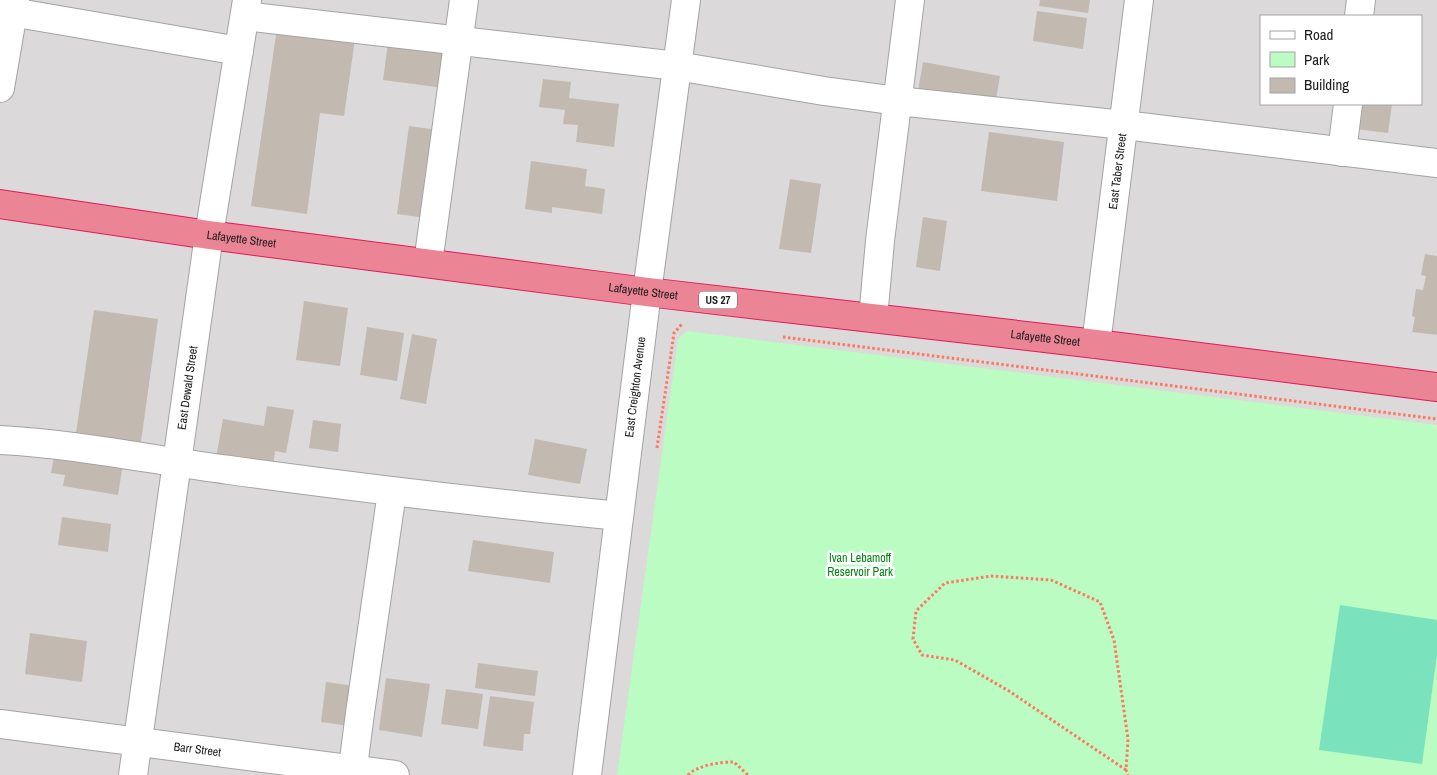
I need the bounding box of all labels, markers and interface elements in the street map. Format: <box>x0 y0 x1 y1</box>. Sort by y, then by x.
legend <box>1260 15 1422 105</box>
text: Road <box>1304 24 1333 45</box>
text: Park <box>1304 49 1330 70</box>
text: Building <box>1304 74 1349 95</box>
street label: East Taber Street <box>1105 132 1130 210</box>
street label: Lafayette Street <box>206 227 277 252</box>
street label: Lafayette Street <box>607 279 679 304</box>
road number: US 27 <box>699 292 737 308</box>
street label: Lafayette Street <box>1010 326 1081 350</box>
street label: East Creighton Avenue <box>621 336 649 438</box>
street label: East Dewald Street <box>174 345 201 431</box>
park label: Ivan Lebamoff Reservoir Park <box>827 550 893 580</box>
street label: Barr Street <box>173 738 222 761</box>

